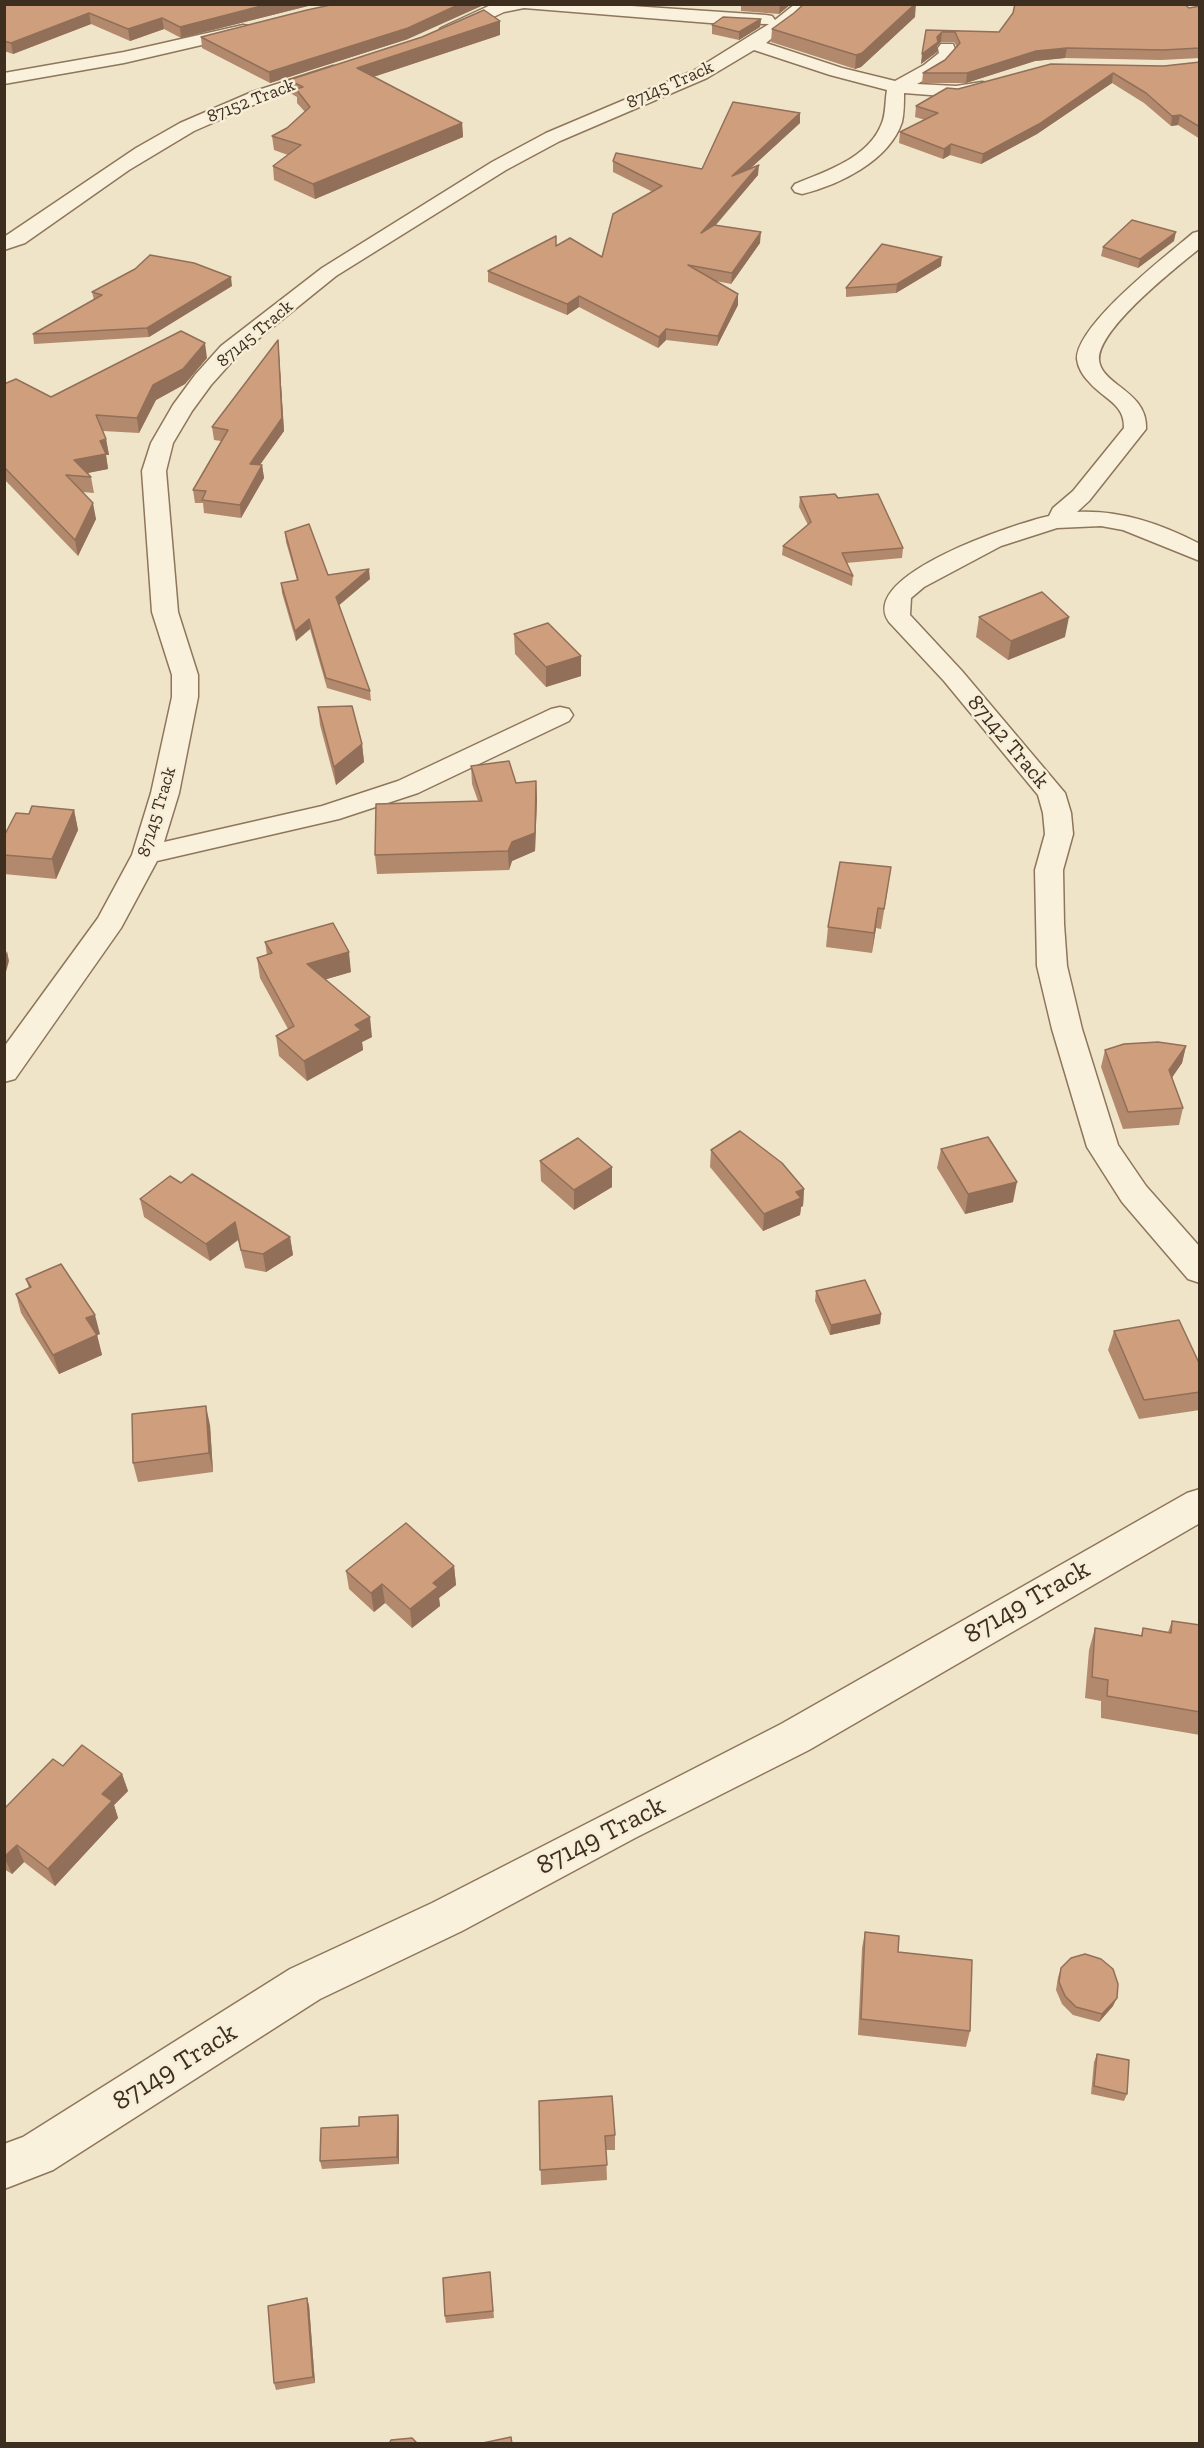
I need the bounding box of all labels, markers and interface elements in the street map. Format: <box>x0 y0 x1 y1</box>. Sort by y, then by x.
street label: 87145 Track <box>623 56 717 114</box>
street label: 87152 Track <box>204 74 298 128</box>
street label: 87145 Track <box>212 296 298 372</box>
street label: 87142 Track <box>961 690 1055 794</box>
street label: 87145 Track <box>133 764 181 860</box>
street label: 87149 Track <box>958 1553 1096 1651</box>
street label: 87149 Track <box>531 1790 671 1882</box>
street label: 87149 Track <box>107 2016 243 2118</box>

